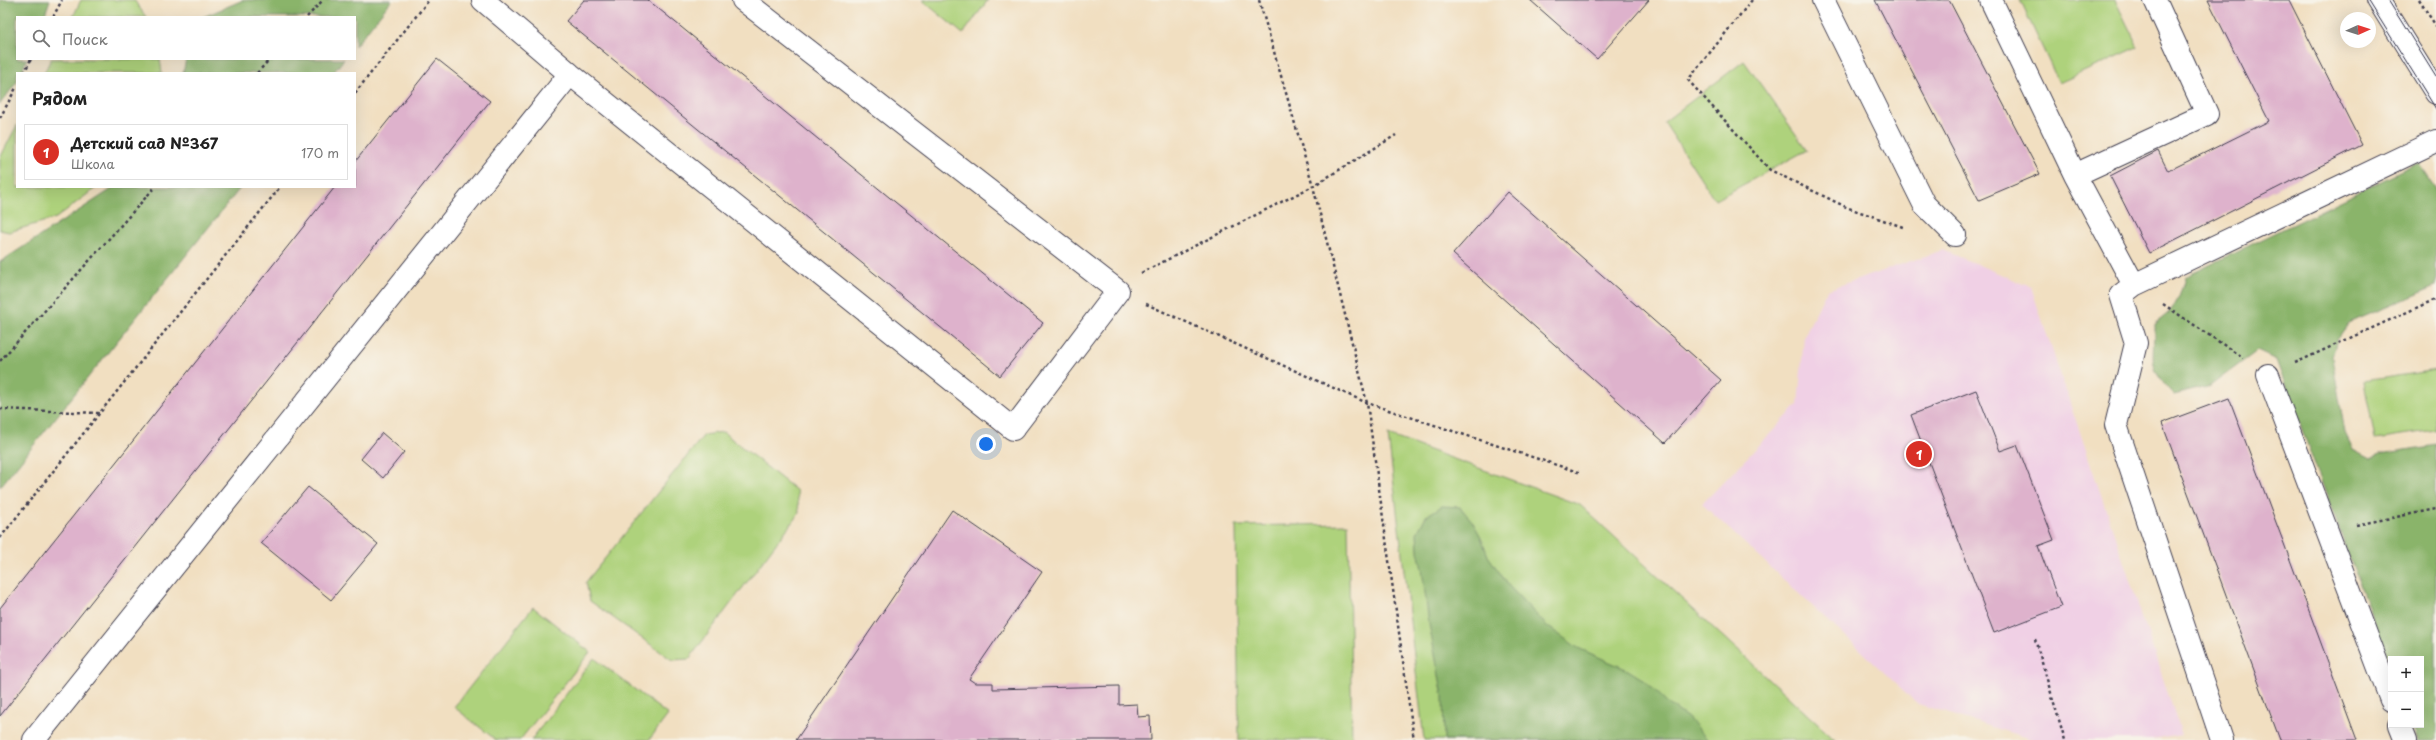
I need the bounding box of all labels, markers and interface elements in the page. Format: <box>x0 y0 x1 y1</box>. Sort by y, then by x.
north arrow <box>2340 12 2376 48</box>
search box <box>16 16 356 60</box>
icon: search <box>30 27 52 49</box>
text: Поиск <box>62 27 108 50</box>
text: Рядом <box>32 85 87 111</box>
text: Детский сад №367 <box>71 131 218 154</box>
text: 1 <box>43 143 49 162</box>
text: 170 m <box>301 143 339 162</box>
text: Школа <box>71 154 115 173</box>
your location <box>976 434 996 454</box>
pin: 1 <box>1906 439 1932 469</box>
map controls <box>2388 656 2424 728</box>
button: + <box>2388 656 2424 692</box>
button: − <box>2388 692 2424 728</box>

